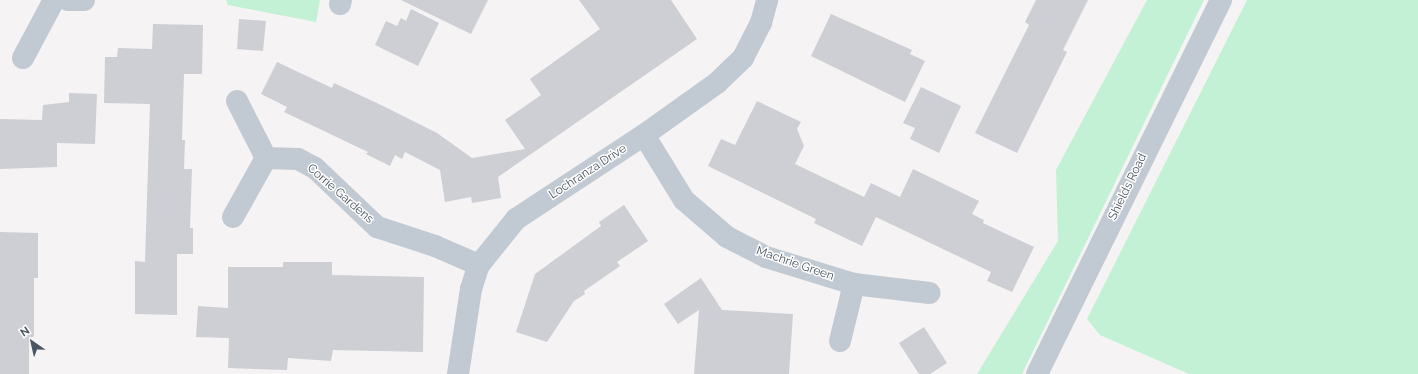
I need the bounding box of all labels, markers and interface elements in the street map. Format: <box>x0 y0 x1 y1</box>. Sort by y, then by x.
street label: Lochranza Drive <box>547 142 629 202</box>
street label: Shields Road <box>1106 151 1150 223</box>
street label: Corrie Gardens <box>304 161 376 227</box>
street label: Machrie Green <box>754 244 836 284</box>
north arrow <box>12 322 52 362</box>
text: N <box>18 324 32 339</box>

